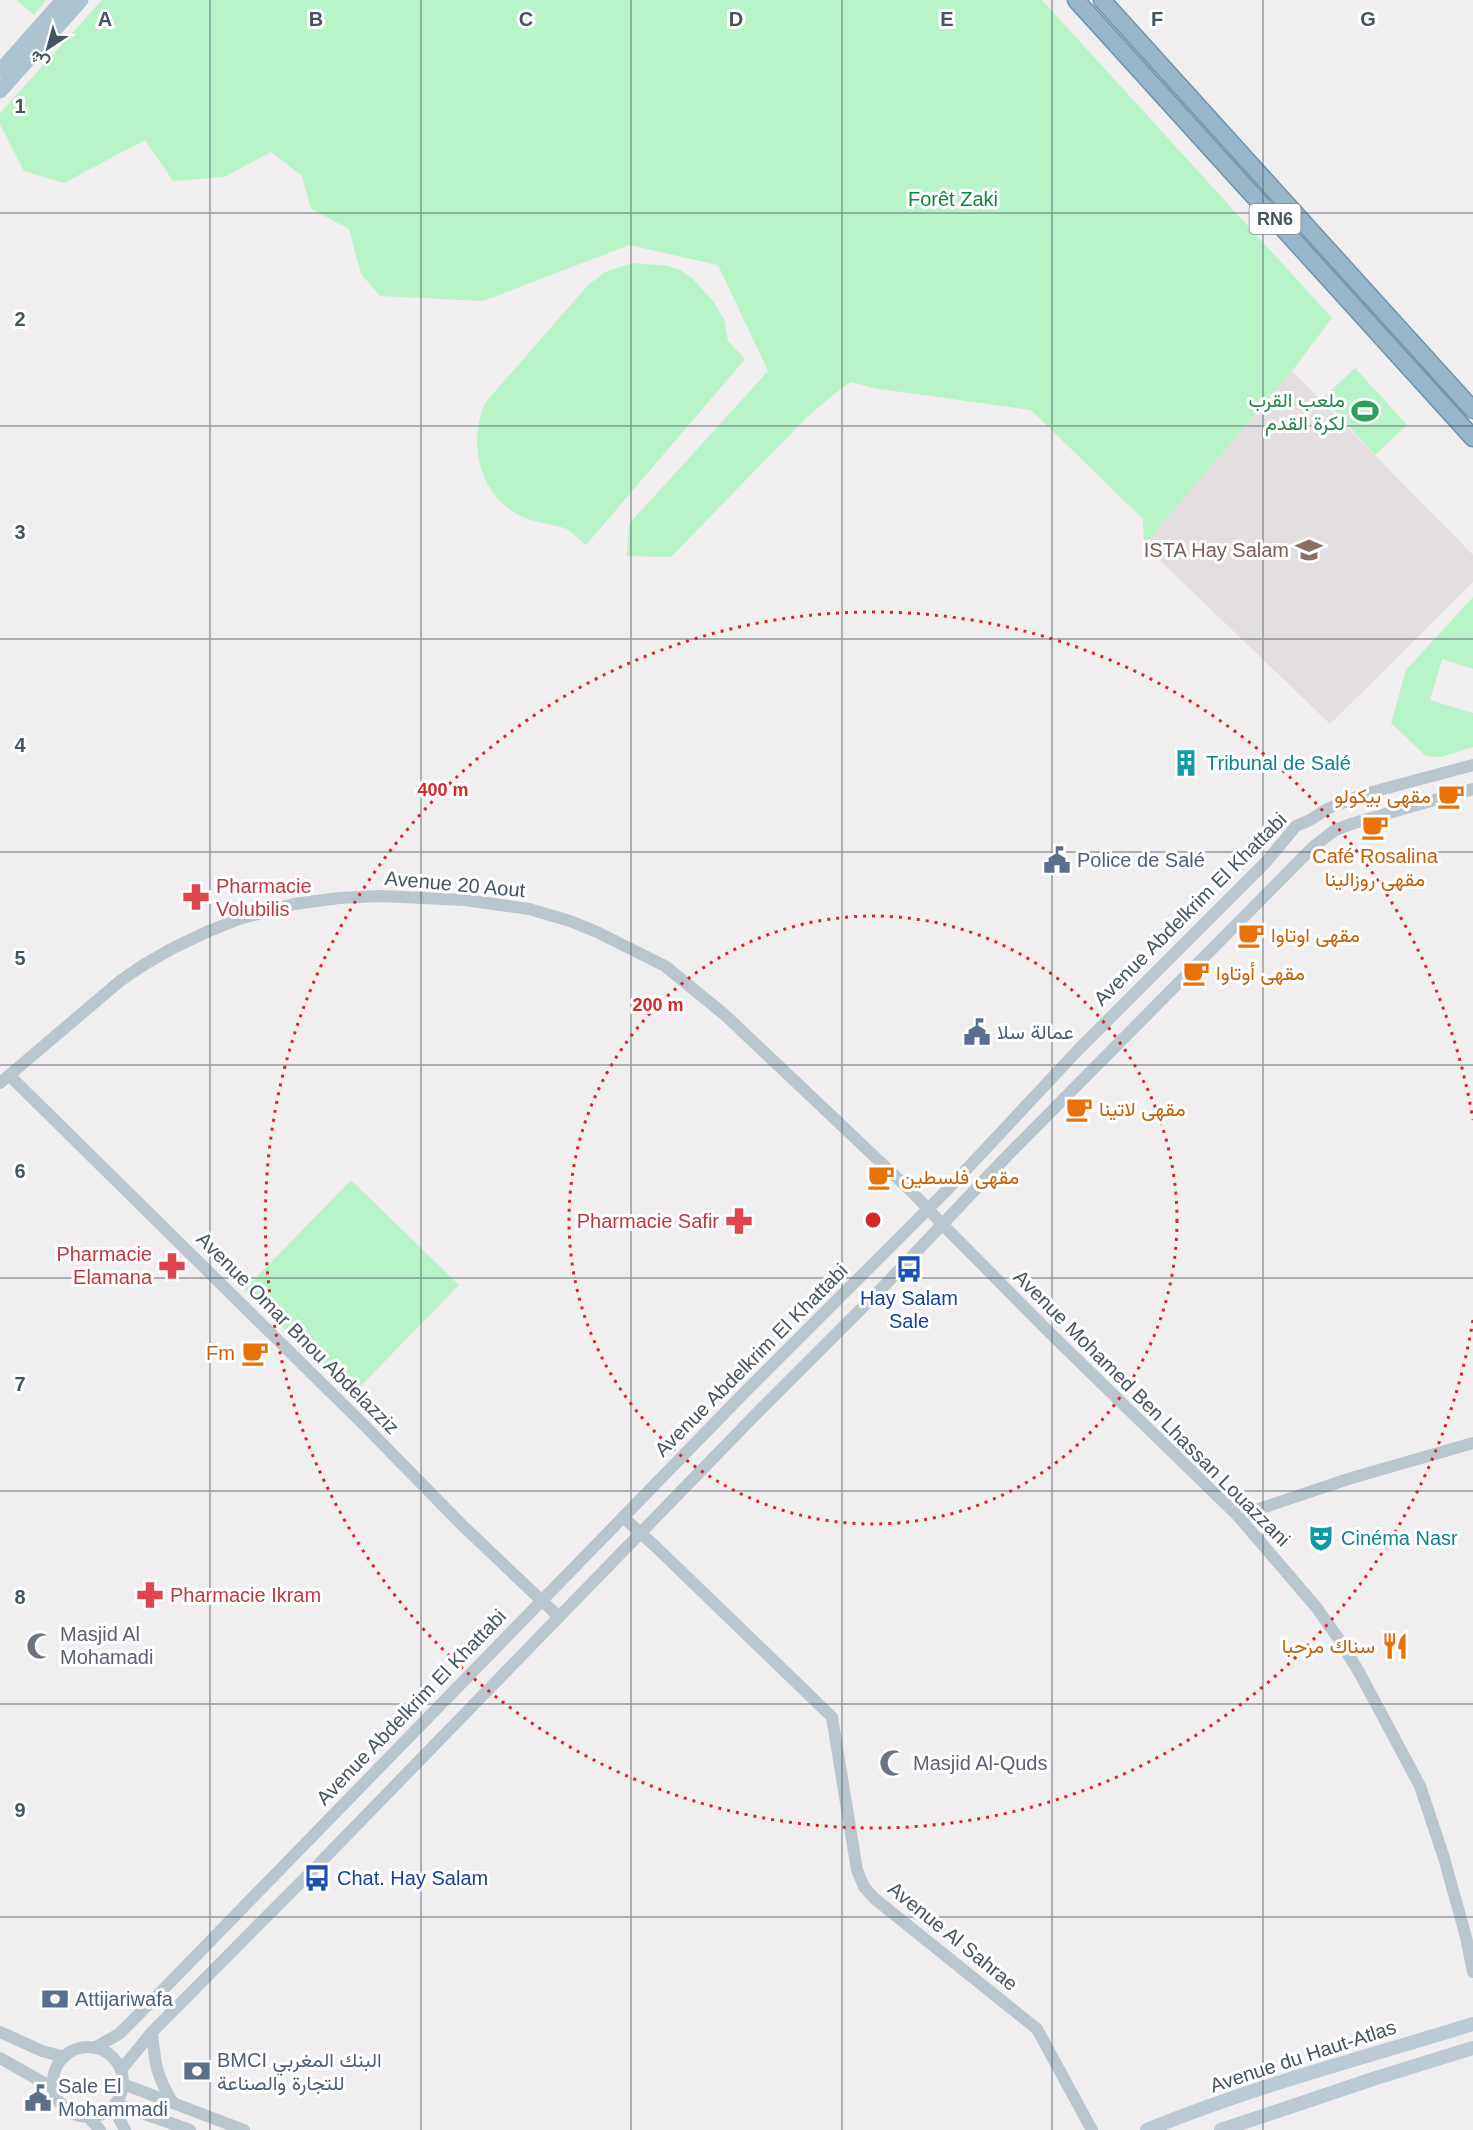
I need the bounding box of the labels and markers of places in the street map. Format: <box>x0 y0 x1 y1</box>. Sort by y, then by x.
place label: ملعب القرب لكرة القدم <box>1248 389 1345 436</box>
sports icon: ملعب القرب لكرة القدم <box>1350 396 1380 426</box>
school or university icon: ISTA Hay Salam <box>1294 535 1324 565</box>
place label: ISTA Hay Salam <box>1144 539 1289 561</box>
building icon: Tribunal de Salé <box>1171 748 1201 778</box>
place label: Tribunal de Salé <box>1206 752 1351 774</box>
cafe icon: مقهى بيكولو <box>1436 781 1466 811</box>
place label: مقهى بيكولو <box>1334 785 1431 809</box>
cafe icon: Café Rosalina مقهى روزالينا <box>1360 812 1390 842</box>
public building icon: Police de Salé <box>1042 845 1072 875</box>
place label: Café Rosalina مقهى روزالينا <box>1312 845 1439 892</box>
place label: Police de Salé <box>1077 849 1205 871</box>
place label: Pharmacie Volubilis <box>216 875 312 920</box>
pharmacy icon: Pharmacie Volubilis <box>181 882 211 912</box>
cafe icon: مقهى اوتاوا <box>1236 920 1266 950</box>
place label: مقهى اوتاوا <box>1271 924 1360 948</box>
cafe icon: مقهى أوتاوا <box>1181 958 1211 988</box>
place label: مقهى أوتاوا <box>1216 962 1305 986</box>
public building icon: عمالة سلا <box>962 1017 992 1047</box>
place label: عمالة سلا <box>997 1021 1074 1043</box>
cafe icon: مقهى لاتينا <box>1064 1094 1094 1124</box>
place label: مقهى لاتينا <box>1099 1098 1186 1122</box>
cafe icon: مقهى فلسطين <box>866 1162 896 1192</box>
place label: مقهى فلسطين <box>901 1166 1019 1190</box>
pharmacy icon: Pharmacie Safir <box>724 1206 754 1236</box>
place label: Pharmacie Safir <box>577 1210 719 1232</box>
centre of rings <box>863 1210 883 1230</box>
place label: Pharmacie Elamana <box>56 1243 153 1288</box>
pharmacy icon: Pharmacie Elamana <box>157 1251 187 1281</box>
bus stop icon: Hay Salam Sale <box>894 1254 924 1284</box>
place label: Hay Salam Sale <box>860 1287 958 1332</box>
cafe icon: Fm <box>240 1338 270 1368</box>
place label: Fm <box>206 1342 235 1364</box>
theatre icon: Cinéma Nasr <box>1306 1523 1336 1553</box>
place label: Cinéma Nasr <box>1341 1527 1458 1549</box>
pharmacy icon: Pharmacie Ikram <box>135 1580 165 1610</box>
place label: Pharmacie Ikram <box>170 1584 321 1606</box>
place label: Masjid Al Mohamadi <box>60 1623 153 1668</box>
mosque icon: Masjid Al Mohamadi <box>25 1631 55 1661</box>
restaurant icon: سناك مرحبا <box>1380 1631 1410 1661</box>
place label: سناك مرحبا <box>1282 1635 1375 1659</box>
mosque icon: Masjid Al-Quds <box>878 1748 908 1778</box>
place label: Masjid Al-Quds <box>913 1752 1048 1774</box>
bus stop icon: Chat. Hay Salam <box>302 1863 332 1893</box>
place label: Chat. Hay Salam <box>337 1867 488 1889</box>
bank icon: Attijariwafa <box>40 1984 70 2014</box>
place label: Attijariwafa <box>75 1988 174 2010</box>
place label: BMCI البنك المغربي للتجارة والصناعة <box>217 2049 382 2096</box>
bank icon: BMCI البنك المغربي للتجارة والصناعة <box>182 2056 212 2086</box>
place label: Sale El Mohammadi <box>58 2075 168 2120</box>
public building icon: Sale El Mohammadi <box>23 2083 53 2113</box>

